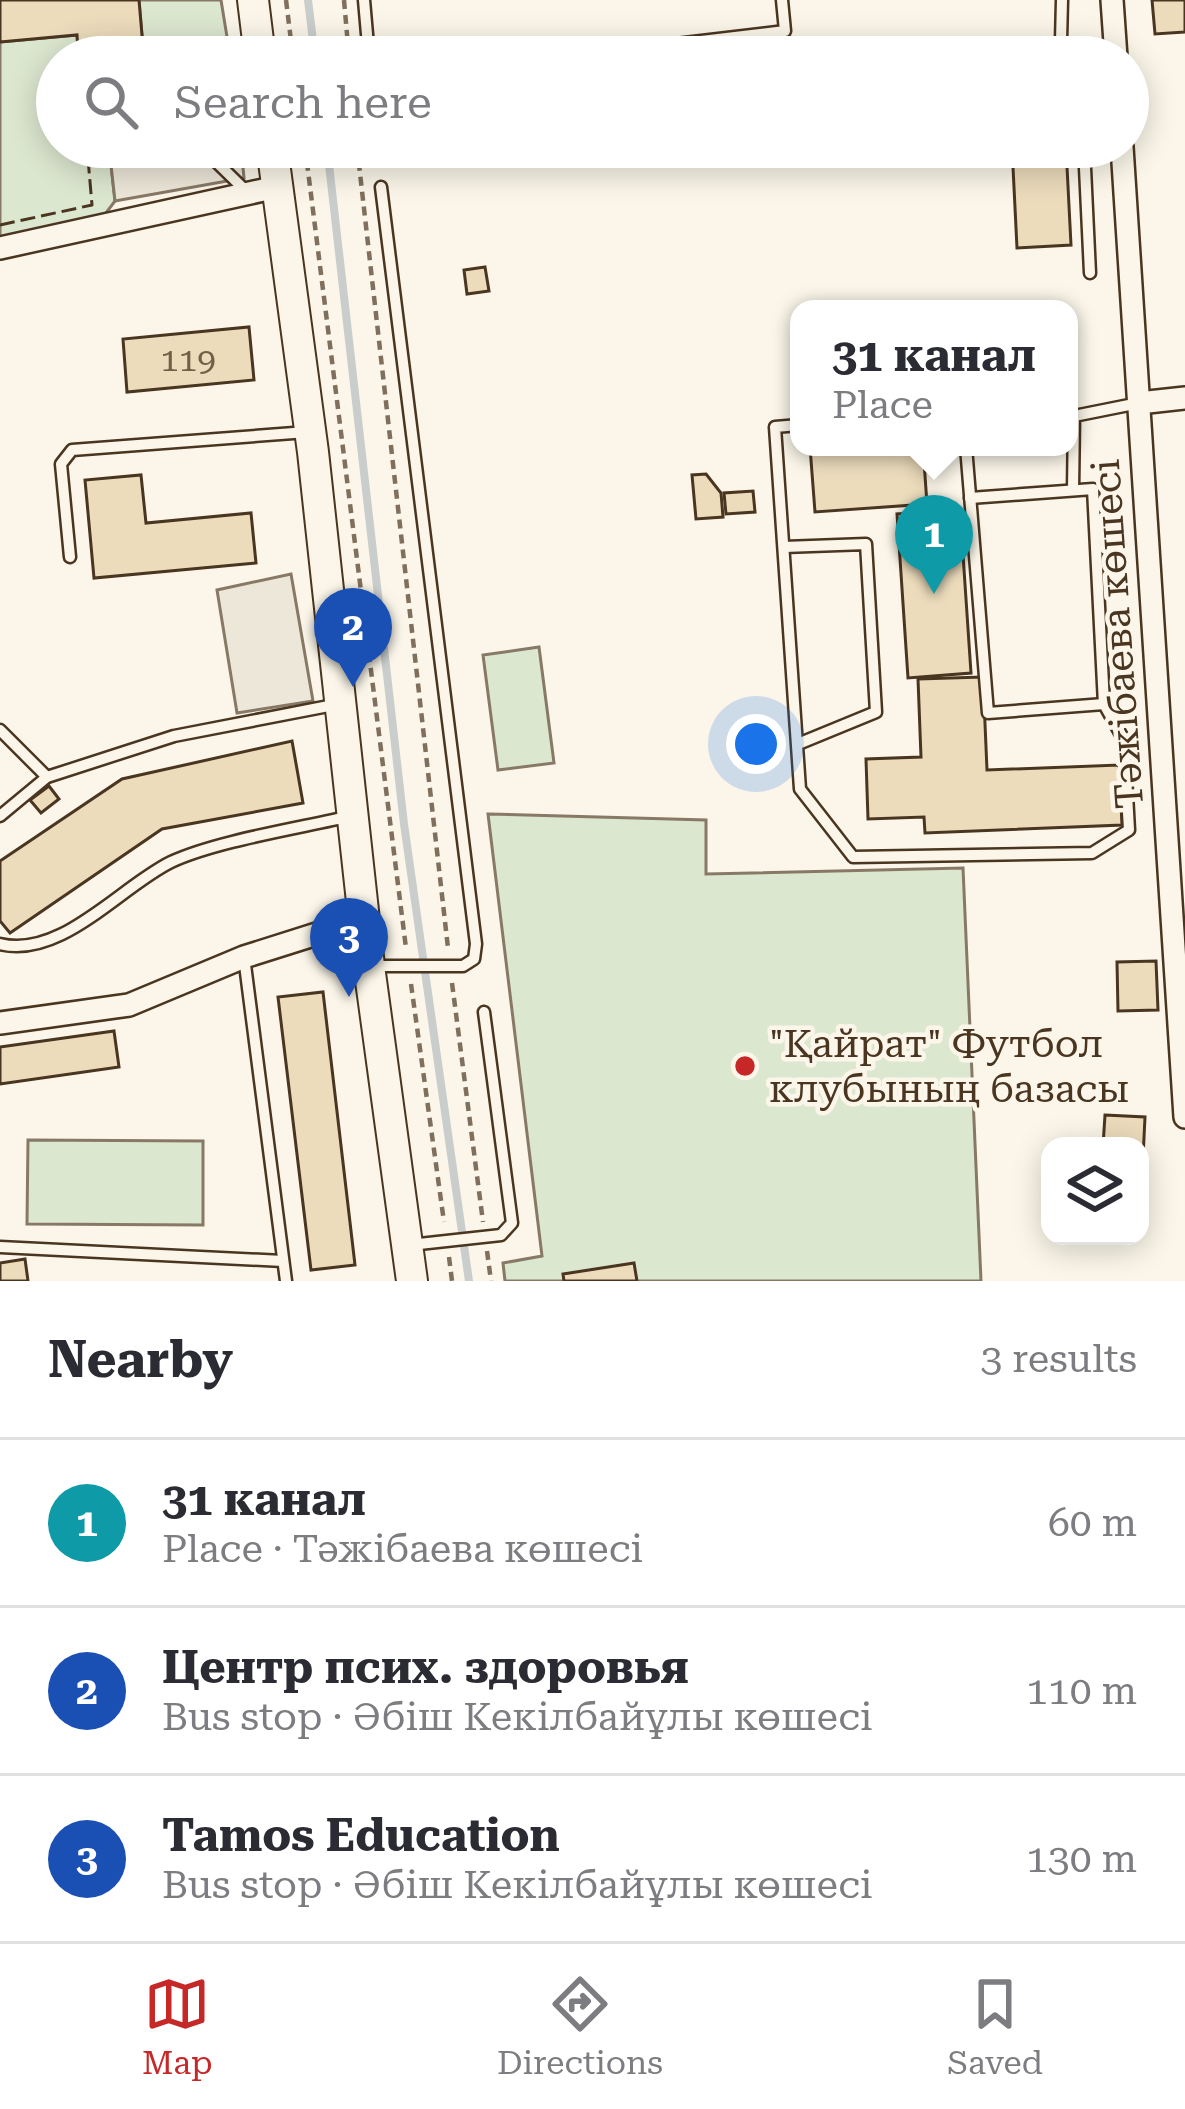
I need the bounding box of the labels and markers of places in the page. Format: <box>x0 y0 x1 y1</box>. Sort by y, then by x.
pin: 1 <box>895 495 973 594</box>
pin: 2 <box>314 588 392 687</box>
pin: 3 <box>310 898 388 997</box>
place label: "Қайрат" Футбол клубының базасы <box>769 1021 1129 1112</box>
marker: "Қайрат" Футбол клубының базасы <box>732 1053 758 1079</box>

